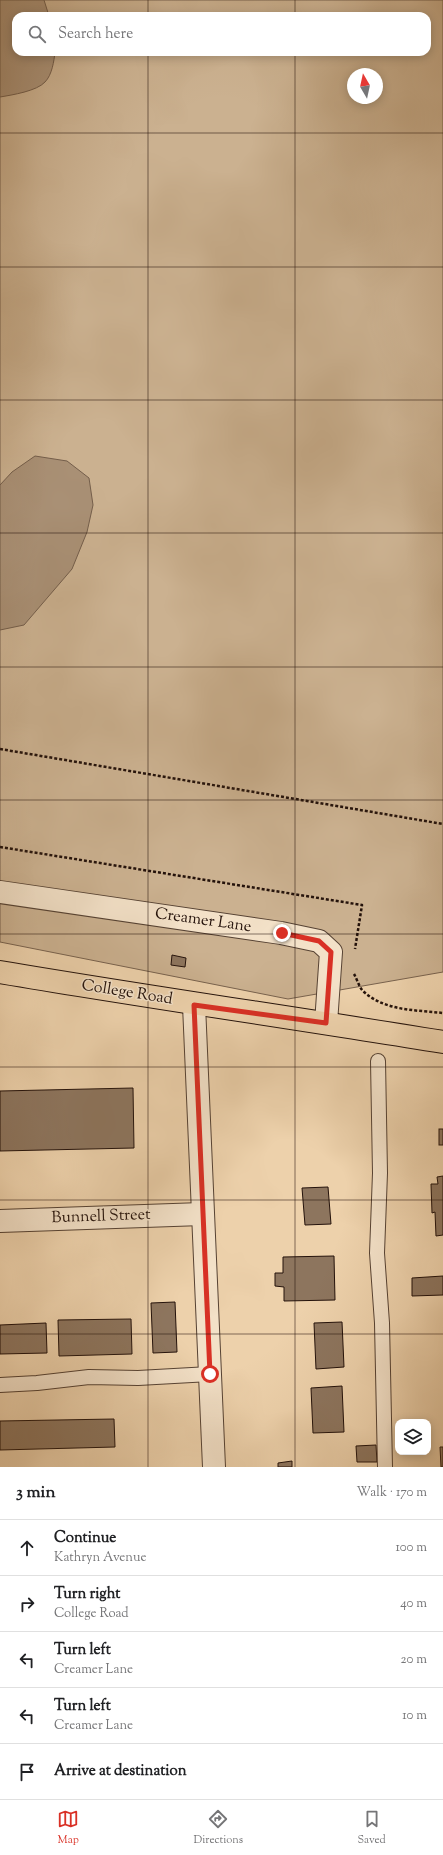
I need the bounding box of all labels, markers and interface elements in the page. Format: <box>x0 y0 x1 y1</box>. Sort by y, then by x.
search box <box>12 12 431 56</box>
icon: search <box>26 23 48 45</box>
text: Search here <box>58 24 133 45</box>
north arrow <box>347 68 383 104</box>
street label: Creamer Lane <box>153 903 253 939</box>
route end <box>273 924 291 942</box>
street label: College Road <box>80 974 174 1012</box>
street label: Bunnell Street <box>51 1204 151 1230</box>
route start <box>201 1365 219 1383</box>
map controls <box>395 1419 431 1455</box>
button: layers <box>395 1419 431 1455</box>
text: 3 min <box>16 1481 55 1505</box>
text: Walk · 170 m <box>357 1484 427 1502</box>
text: Continue <box>54 1528 116 1549</box>
icon: ahead <box>16 1537 38 1559</box>
text: 100 m <box>395 1539 427 1557</box>
text: Kathryn Avenue <box>54 1549 146 1567</box>
text: Turn right <box>54 1584 120 1605</box>
icon: right <box>16 1593 38 1615</box>
text: 40 m <box>400 1595 427 1613</box>
text: College Road <box>54 1605 129 1623</box>
text: Turn left <box>54 1640 111 1661</box>
icon: left <box>16 1649 38 1671</box>
text: 20 m <box>401 1651 427 1669</box>
text: Creamer Lane <box>54 1661 133 1679</box>
text: Turn left <box>54 1696 111 1717</box>
icon: left <box>16 1705 38 1727</box>
text: 10 m <box>402 1707 427 1725</box>
text: Creamer Lane <box>54 1717 133 1735</box>
icon: arrive <box>16 1761 38 1783</box>
text: Arrive at destination <box>54 1761 187 1782</box>
tab: Map <box>57 1808 79 1848</box>
tab: Directions <box>194 1808 243 1848</box>
tab: Saved <box>358 1808 386 1848</box>

